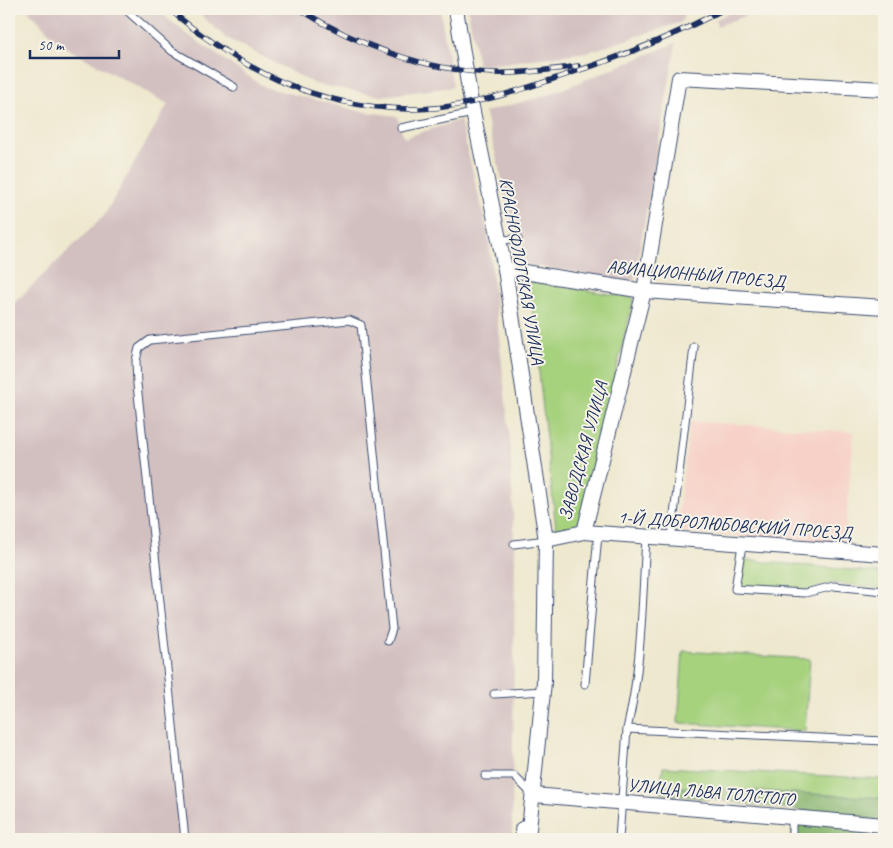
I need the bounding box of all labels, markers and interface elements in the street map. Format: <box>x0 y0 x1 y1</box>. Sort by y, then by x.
scale bar <box>30 28 119 60</box>
text: 50 m <box>38 36 65 55</box>
street label: КРАСНОФЛОТСКАЯ УЛИЦА <box>495 176 549 367</box>
street label: АВИАЦИОННЫЙ ПРОЕЗД <box>606 255 788 293</box>
street label: ЗАВОДСКАЯ УЛИЦА <box>554 378 612 523</box>
street label: 1-Й ДОБРОЛЮБОВСКИЙ ПРОЕЗД <box>617 506 855 544</box>
street label: УЛИЦА ЛЬВА ТОЛСТОГО <box>627 774 797 810</box>

